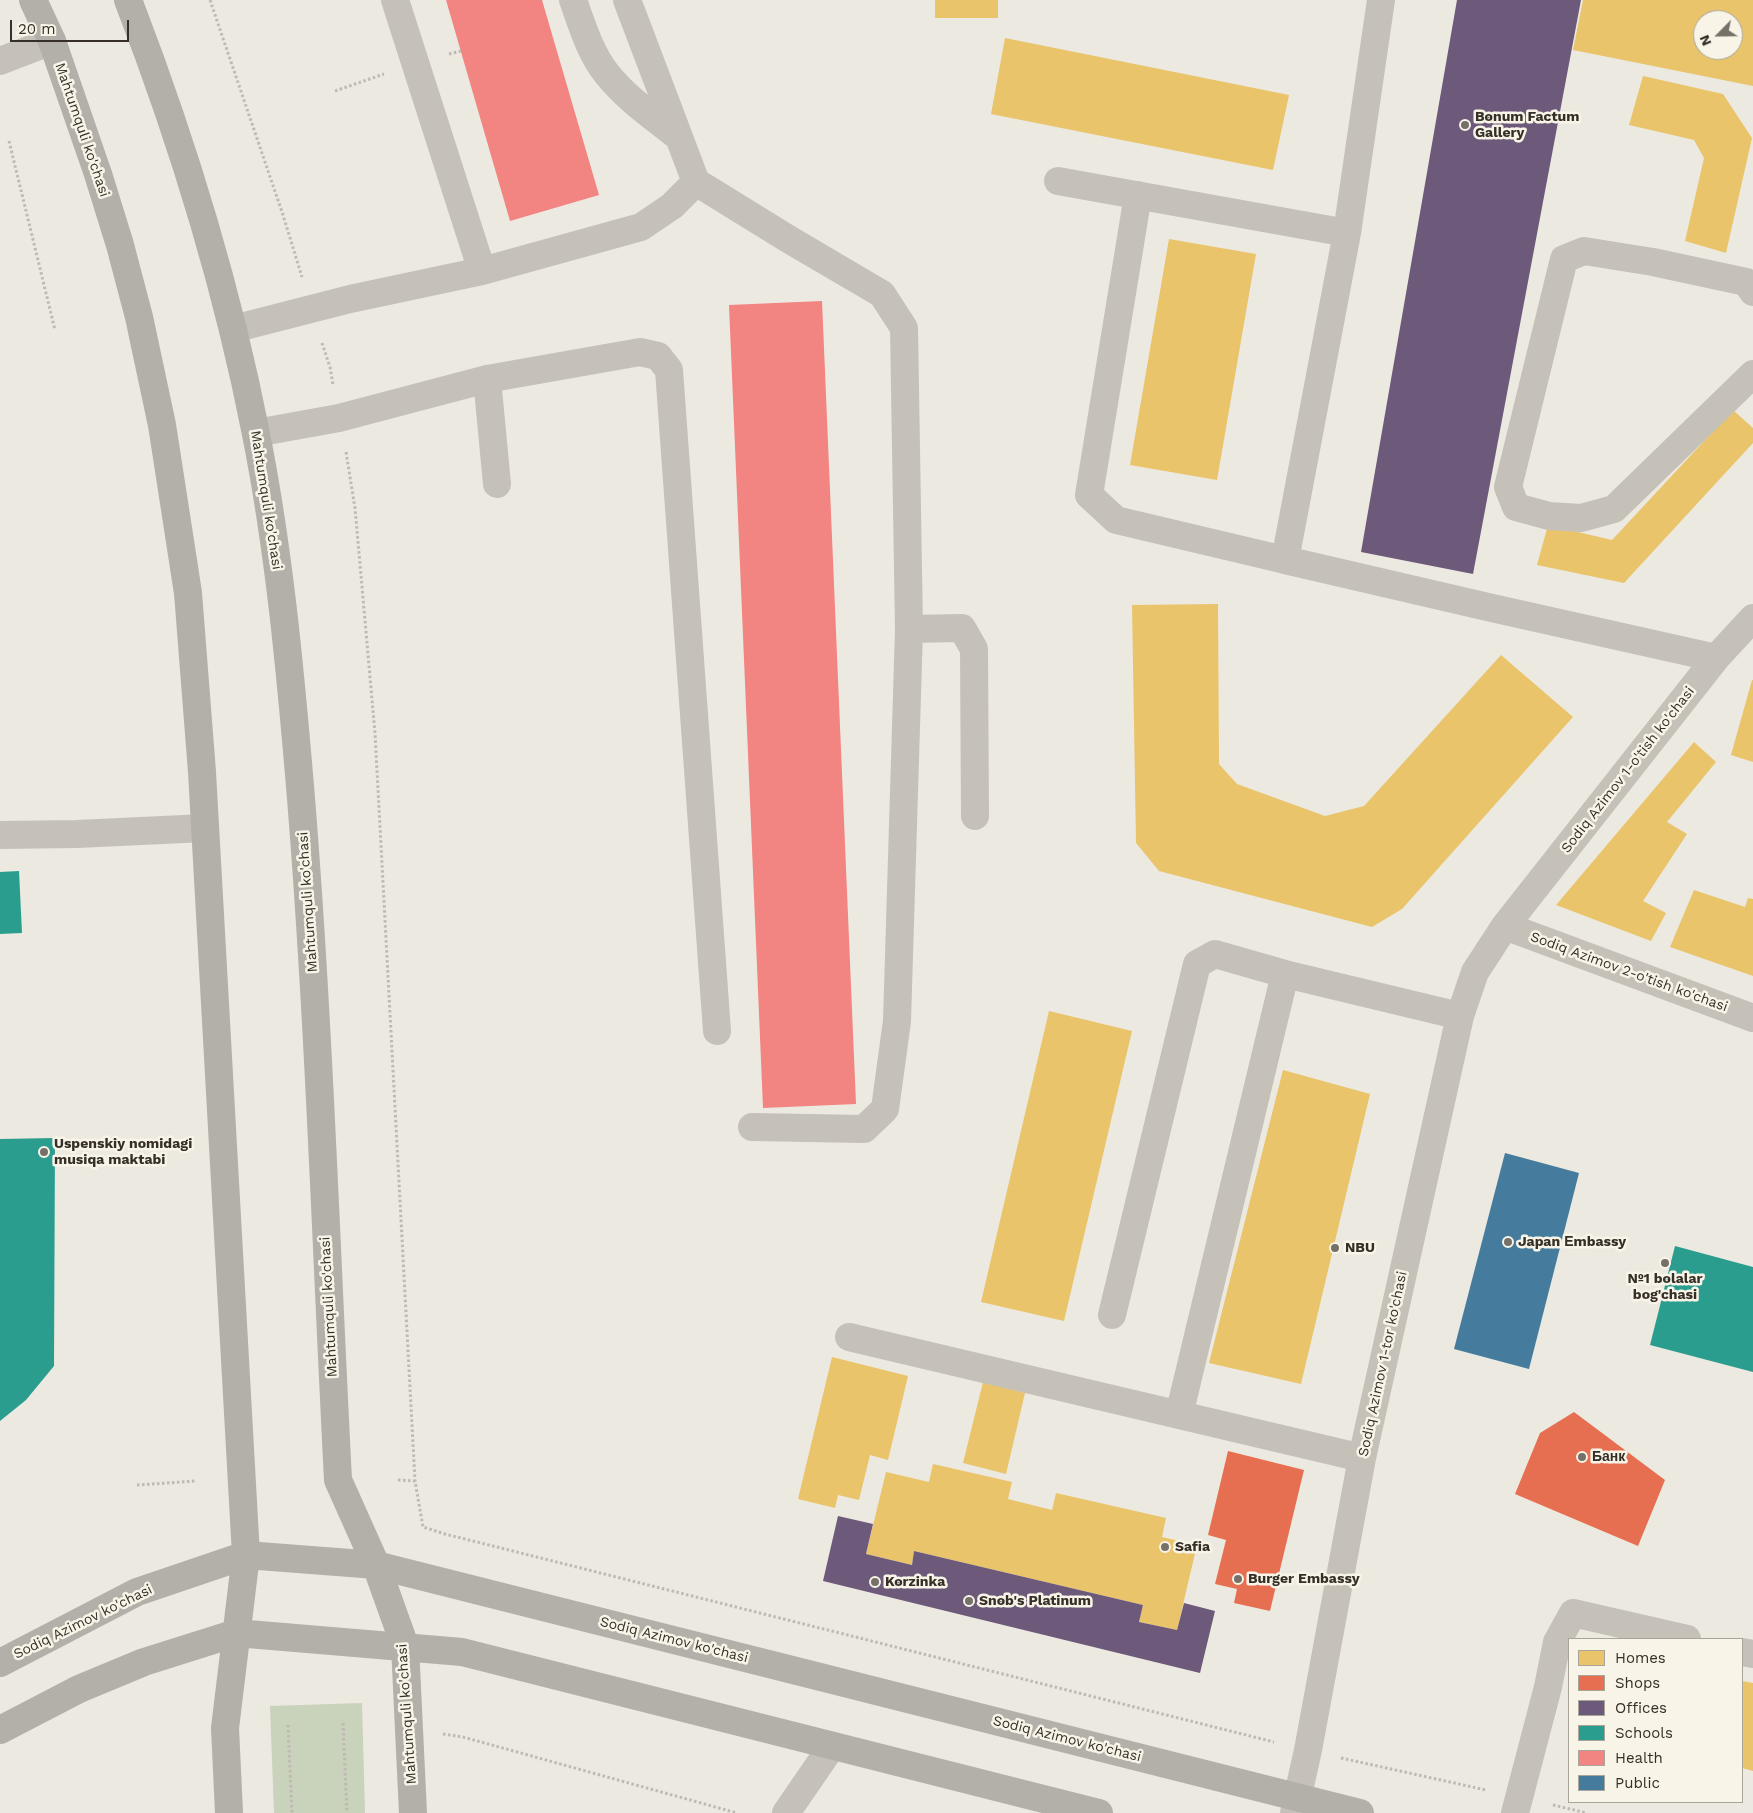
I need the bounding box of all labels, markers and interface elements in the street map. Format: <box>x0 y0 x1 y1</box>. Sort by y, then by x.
scale bar <box>12 10 131 42</box>
north arrow <box>1693 10 1743 60</box>
text: 20 m <box>18 20 56 38</box>
text: N <box>1696 33 1715 48</box>
street label: Mahtumquli ko'chasi <box>51 61 113 199</box>
place label: Bonum Factum Gallery <box>1475 109 1579 142</box>
marker: Bonum Factum Gallery <box>1459 119 1471 131</box>
street label: Mahtumquli ko'chasi <box>247 429 285 571</box>
street label: Sodiq Azimov 1-o'tish ko'chasi <box>1558 683 1698 857</box>
street label: Mahtumquli ko'chasi <box>295 831 321 973</box>
street label: Sodiq Azimov 2-o'tish ko'chasi <box>1528 928 1730 1016</box>
place label: Uspenskiy nomidagi musiqa maktabi <box>54 1136 192 1168</box>
marker: Uspenskiy nomidagi musiqa maktabi <box>38 1146 50 1158</box>
place label: Japan Еmbassy <box>1518 1234 1626 1250</box>
street label: Mahtumquli ko'chasi <box>317 1236 341 1378</box>
marker: Japan Еmbassy <box>1502 1236 1514 1248</box>
place label: NBU <box>1345 1240 1375 1256</box>
marker: NBU <box>1329 1242 1341 1254</box>
marker: №1 bolalar bog'chasi <box>1659 1257 1671 1269</box>
street label: Sodiq Azimov 1-tor ko'chasi <box>1355 1270 1411 1458</box>
place label: №1 bolalar bog'chasi <box>1627 1271 1703 1304</box>
place label: Банк <box>1592 1449 1625 1465</box>
marker: Банк <box>1576 1451 1588 1463</box>
place label: Safia <box>1175 1539 1210 1555</box>
marker: Safia <box>1159 1541 1171 1553</box>
place label: Burger Embassy <box>1248 1571 1360 1587</box>
marker: Burger Embassy <box>1232 1573 1244 1585</box>
place label: Korzinka <box>885 1574 945 1590</box>
marker: Korzinka <box>869 1576 881 1588</box>
street label: Sodiq Azimov ko'chasi <box>11 1581 155 1663</box>
place label: Snob's Platinum <box>979 1593 1091 1609</box>
marker: Snob's Platinum <box>963 1595 975 1607</box>
street label: Sodiq Azimov ko'chasi <box>598 1613 750 1667</box>
legend <box>1568 1638 1743 1803</box>
street label: Mahtumquli ko'chasi <box>394 1643 420 1785</box>
text: Homes <box>1615 1649 1666 1667</box>
text: Shops <box>1615 1674 1660 1692</box>
text: Offices <box>1615 1699 1667 1717</box>
street label: Sodiq Azimov ko'chasi <box>991 1712 1143 1766</box>
text: Schools <box>1615 1724 1673 1742</box>
text: Health <box>1615 1749 1663 1767</box>
text: Public <box>1615 1774 1660 1792</box>

